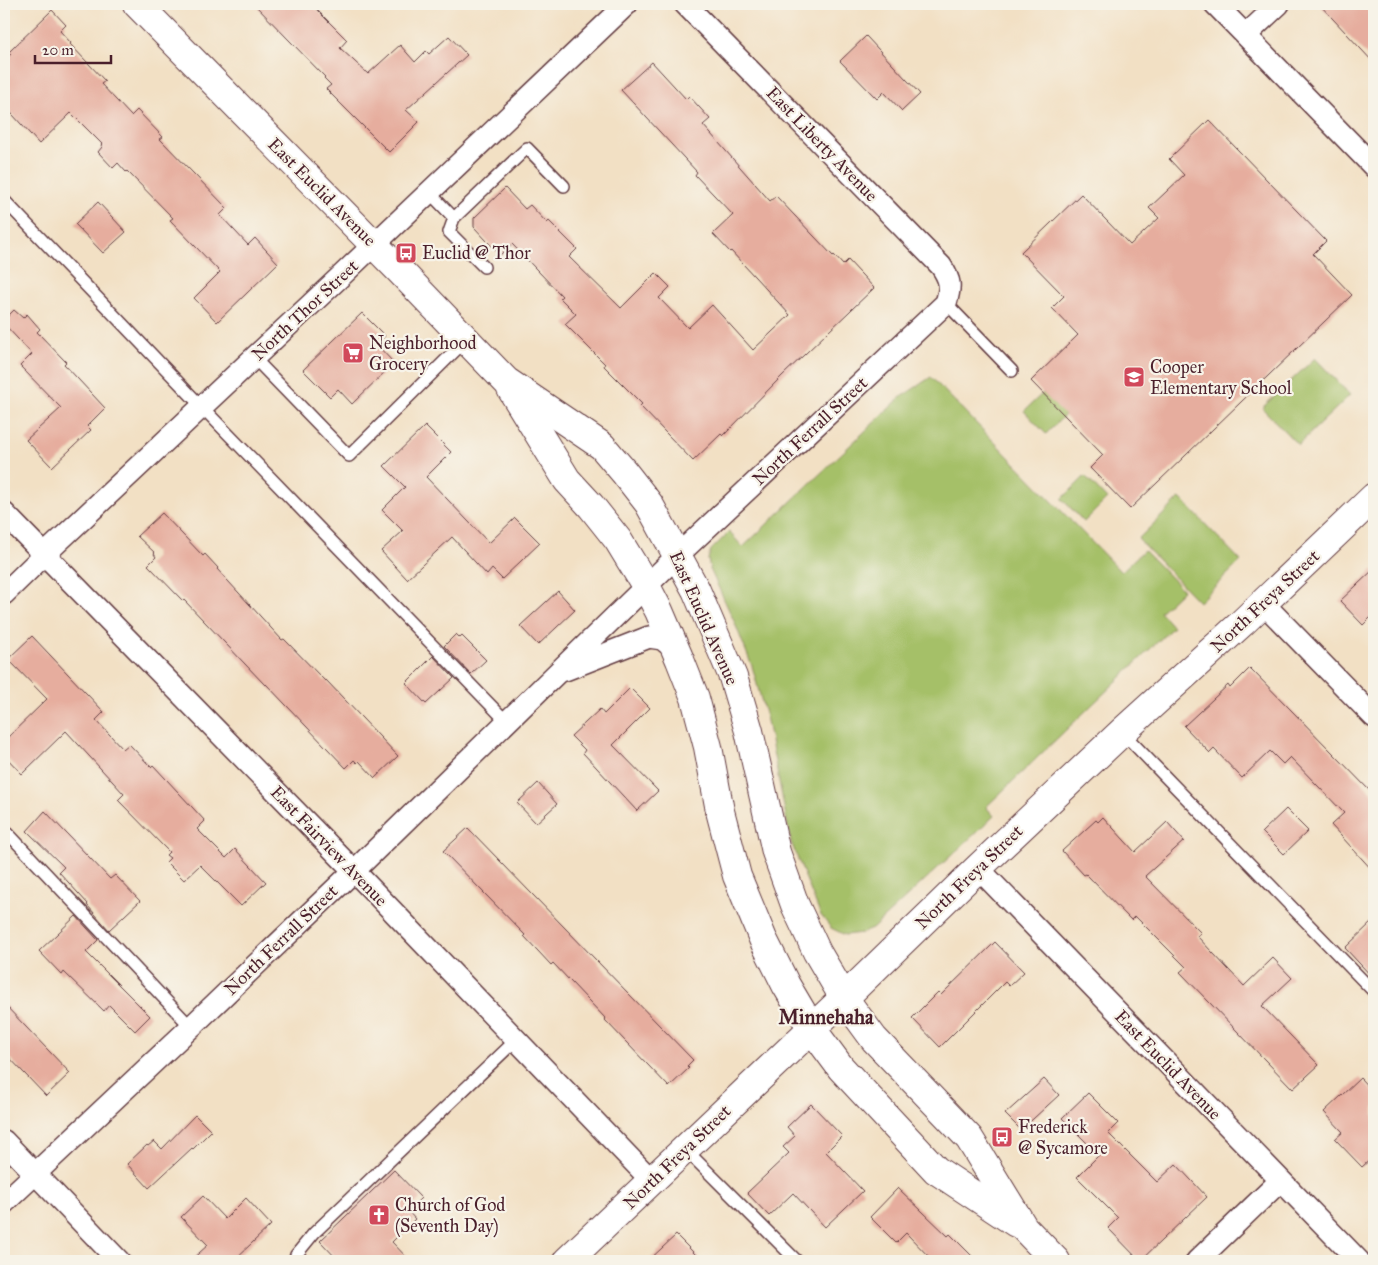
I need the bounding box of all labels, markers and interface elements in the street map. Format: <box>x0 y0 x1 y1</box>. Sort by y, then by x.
scale bar <box>35 32 111 64</box>
text: 20 m <box>42 41 74 59</box>
street label: East Liberty Avenue <box>762 82 882 206</box>
street label: East Euclid Avenue <box>263 133 381 251</box>
bus stop icon: Euclid @ Thor <box>394 241 418 265</box>
place label: Euclid @ Thor <box>422 242 531 264</box>
street label: North Thor Street <box>247 255 363 365</box>
place label: Neighborhood Grocery <box>369 332 477 375</box>
supermarket icon: Neighborhood Grocery <box>341 341 365 365</box>
place label: Cooper Elementary School <box>1150 356 1292 399</box>
school or university icon: Cooper Elementary School <box>1122 365 1146 389</box>
street label: North Ferrall Street <box>748 372 873 490</box>
street label: North Freya Street <box>1206 544 1325 657</box>
street label: East Euclid Avenue <box>665 548 743 688</box>
street label: East Fairview Avenue <box>266 781 392 911</box>
street label: North Freya Street <box>911 820 1028 934</box>
street label: North Ferrall Street <box>220 880 343 1000</box>
district label: Minnehaha <box>778 1005 874 1029</box>
street label: East Euclid Avenue <box>1110 1006 1226 1124</box>
street label: North Freya Street <box>619 1100 736 1214</box>
place label: Frederick @ Sycamore <box>1018 1116 1108 1159</box>
bus stop icon: Frederick @ Sycamore <box>990 1125 1014 1149</box>
place label: Church of God (Seventh Day) <box>395 1194 505 1238</box>
church icon: Church of God (Seventh Day) <box>367 1203 391 1227</box>

